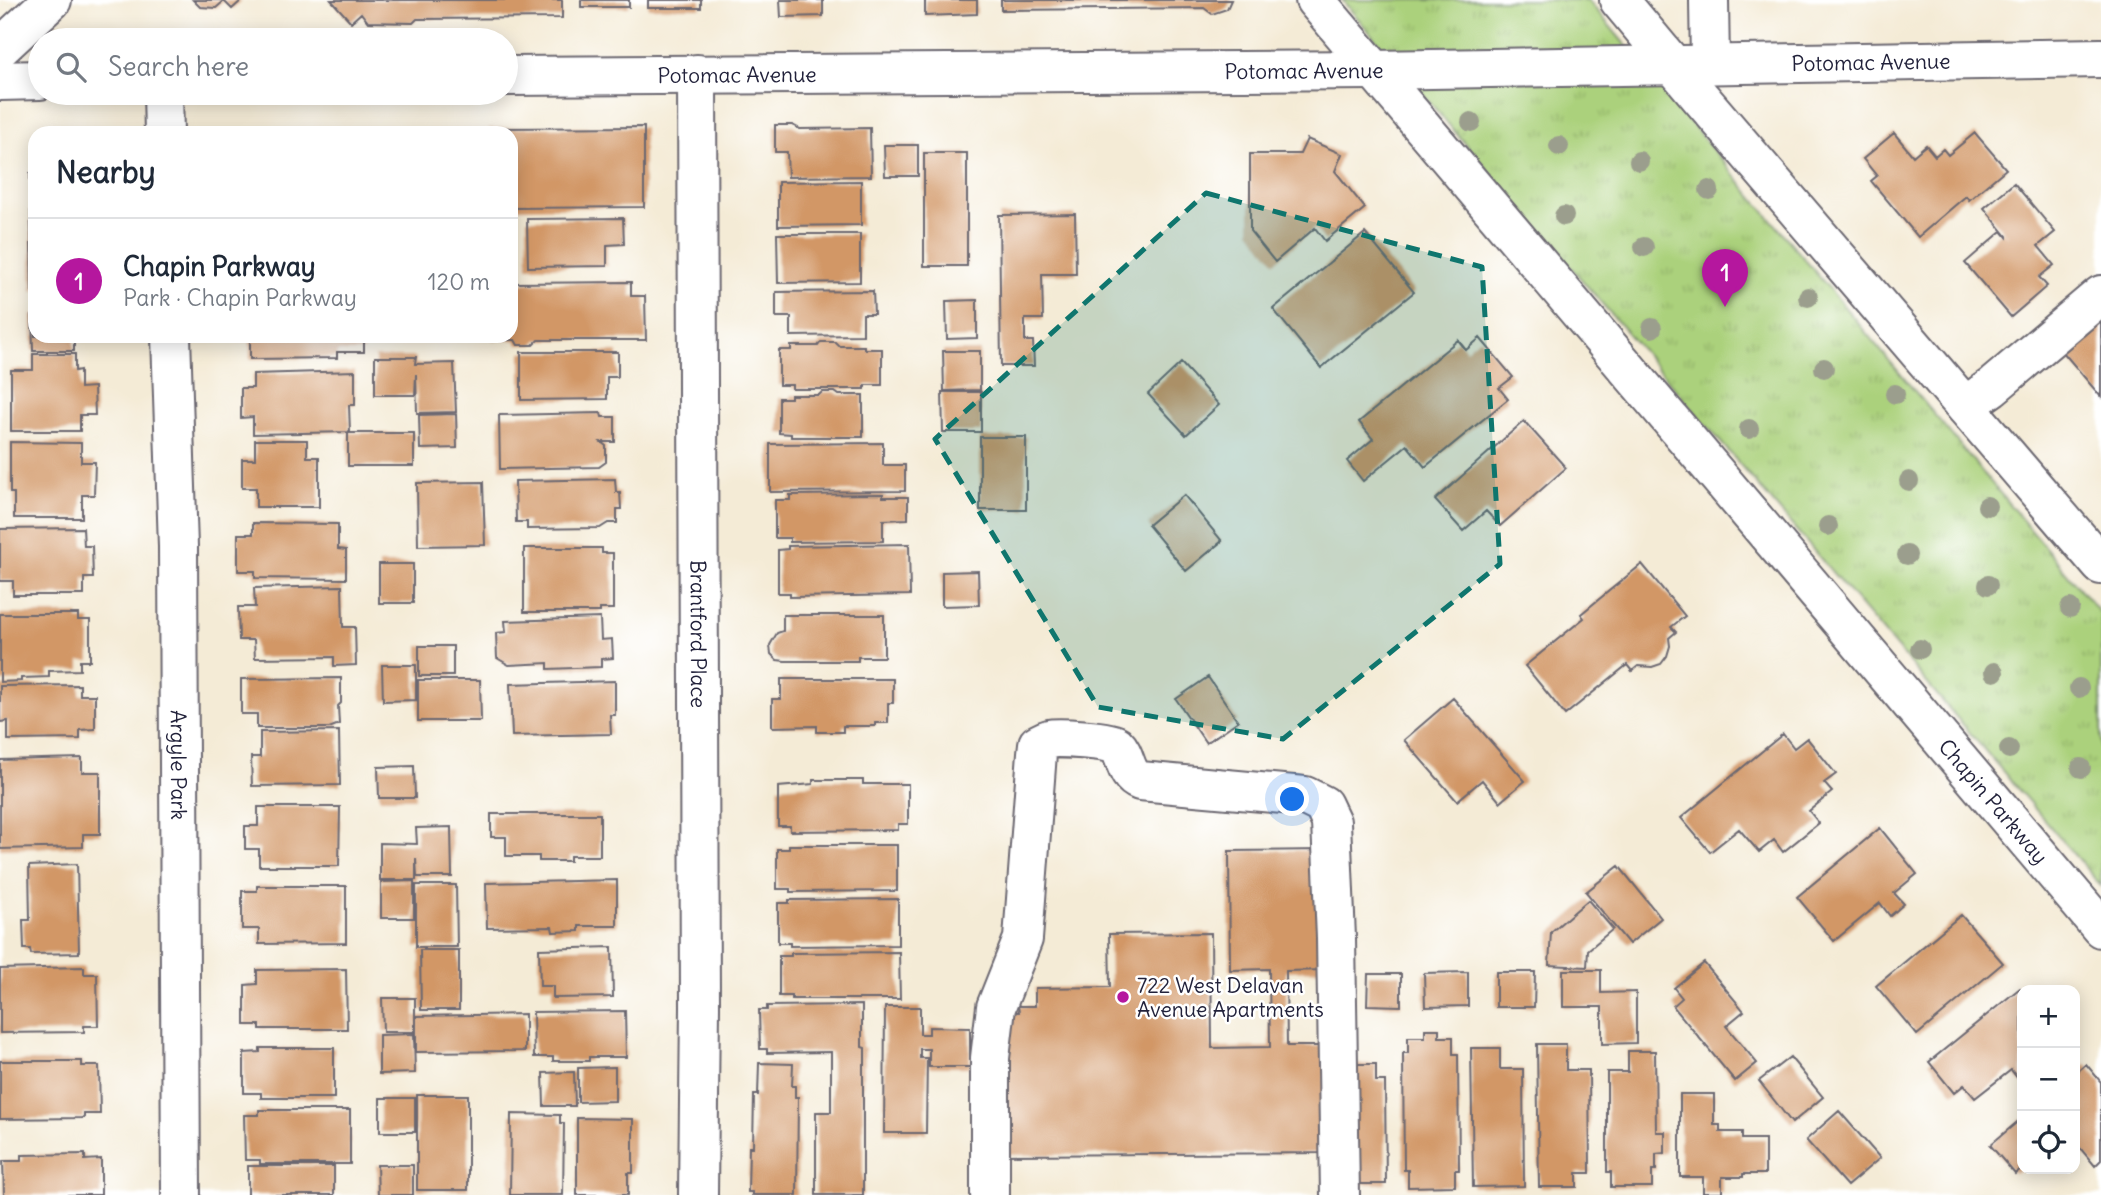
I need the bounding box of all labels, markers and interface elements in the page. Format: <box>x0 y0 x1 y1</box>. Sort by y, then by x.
search box <box>28 28 518 105</box>
street label: Potomac Avenue <box>1791 47 1951 77</box>
icon: search <box>52 48 90 86</box>
text: Search here <box>108 50 249 83</box>
street label: Potomac Avenue <box>1224 56 1384 85</box>
street label: Potomac Avenue <box>657 60 817 88</box>
text: Nearby <box>56 153 156 191</box>
pin: 1 <box>1702 249 1748 307</box>
text: Chapin Parkway <box>123 250 315 283</box>
text: 1 <box>74 267 84 296</box>
text: 120 m <box>427 267 490 296</box>
text: Park · Chapin Parkway <box>123 283 357 312</box>
street label: Brantford Place <box>685 560 713 708</box>
street label: Argyle Park <box>165 710 193 820</box>
street label: Chapin Parkway <box>1933 733 2054 869</box>
your location <box>1275 782 1309 816</box>
place label: 722 West Delavan Avenue Apartments <box>1137 972 1324 1023</box>
map controls <box>2017 985 2080 1174</box>
button: + <box>2017 985 2080 1048</box>
marker: 722 West Delavan Avenue Apartments <box>1115 989 1131 1005</box>
button: − <box>2017 1048 2080 1111</box>
button: locate <box>2017 1111 2080 1174</box>

